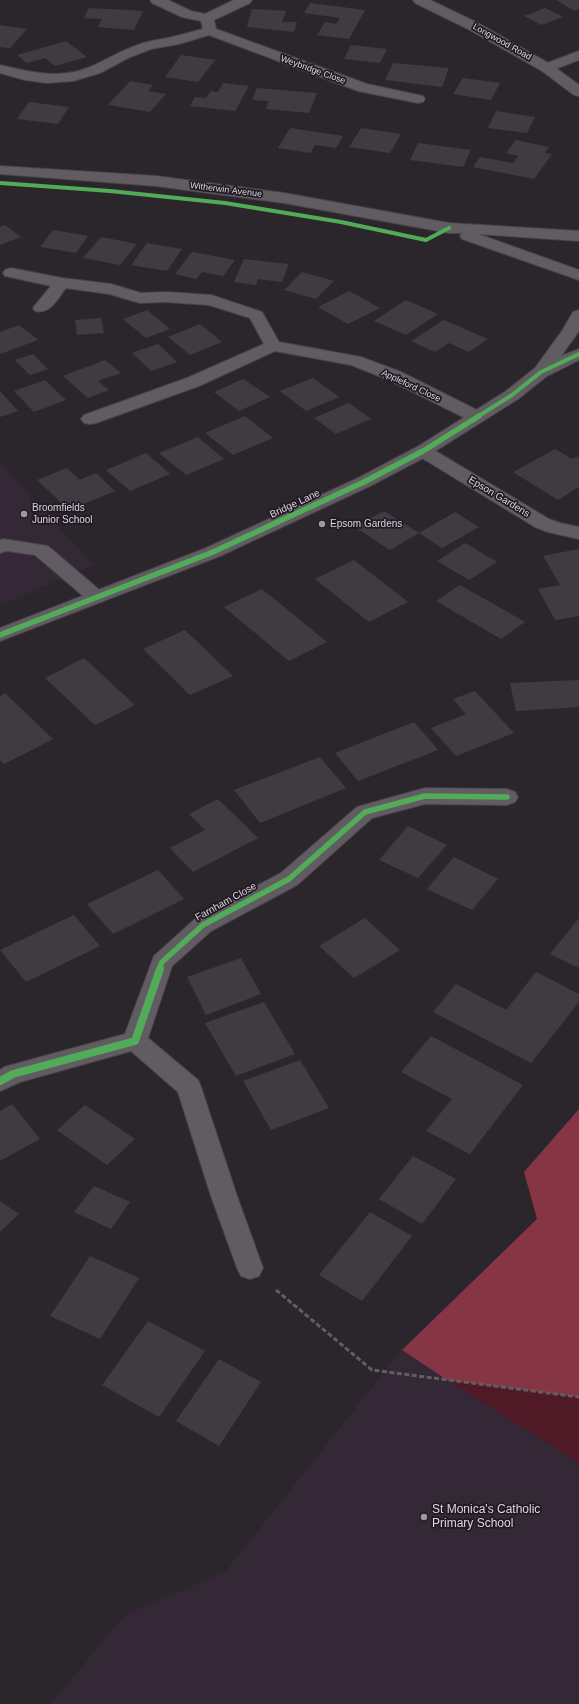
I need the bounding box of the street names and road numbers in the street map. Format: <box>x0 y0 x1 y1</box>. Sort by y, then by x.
street label: Longwood Road <box>471 21 533 63</box>
street label: Weybridge Close <box>279 53 347 87</box>
street label: Witherwin Avenue <box>189 180 263 200</box>
street label: Appleford Close <box>380 368 442 404</box>
street label: Epson Gardens <box>466 474 532 520</box>
street label: Bridge Lane <box>268 487 322 521</box>
street label: Farnham Close <box>193 880 259 924</box>

